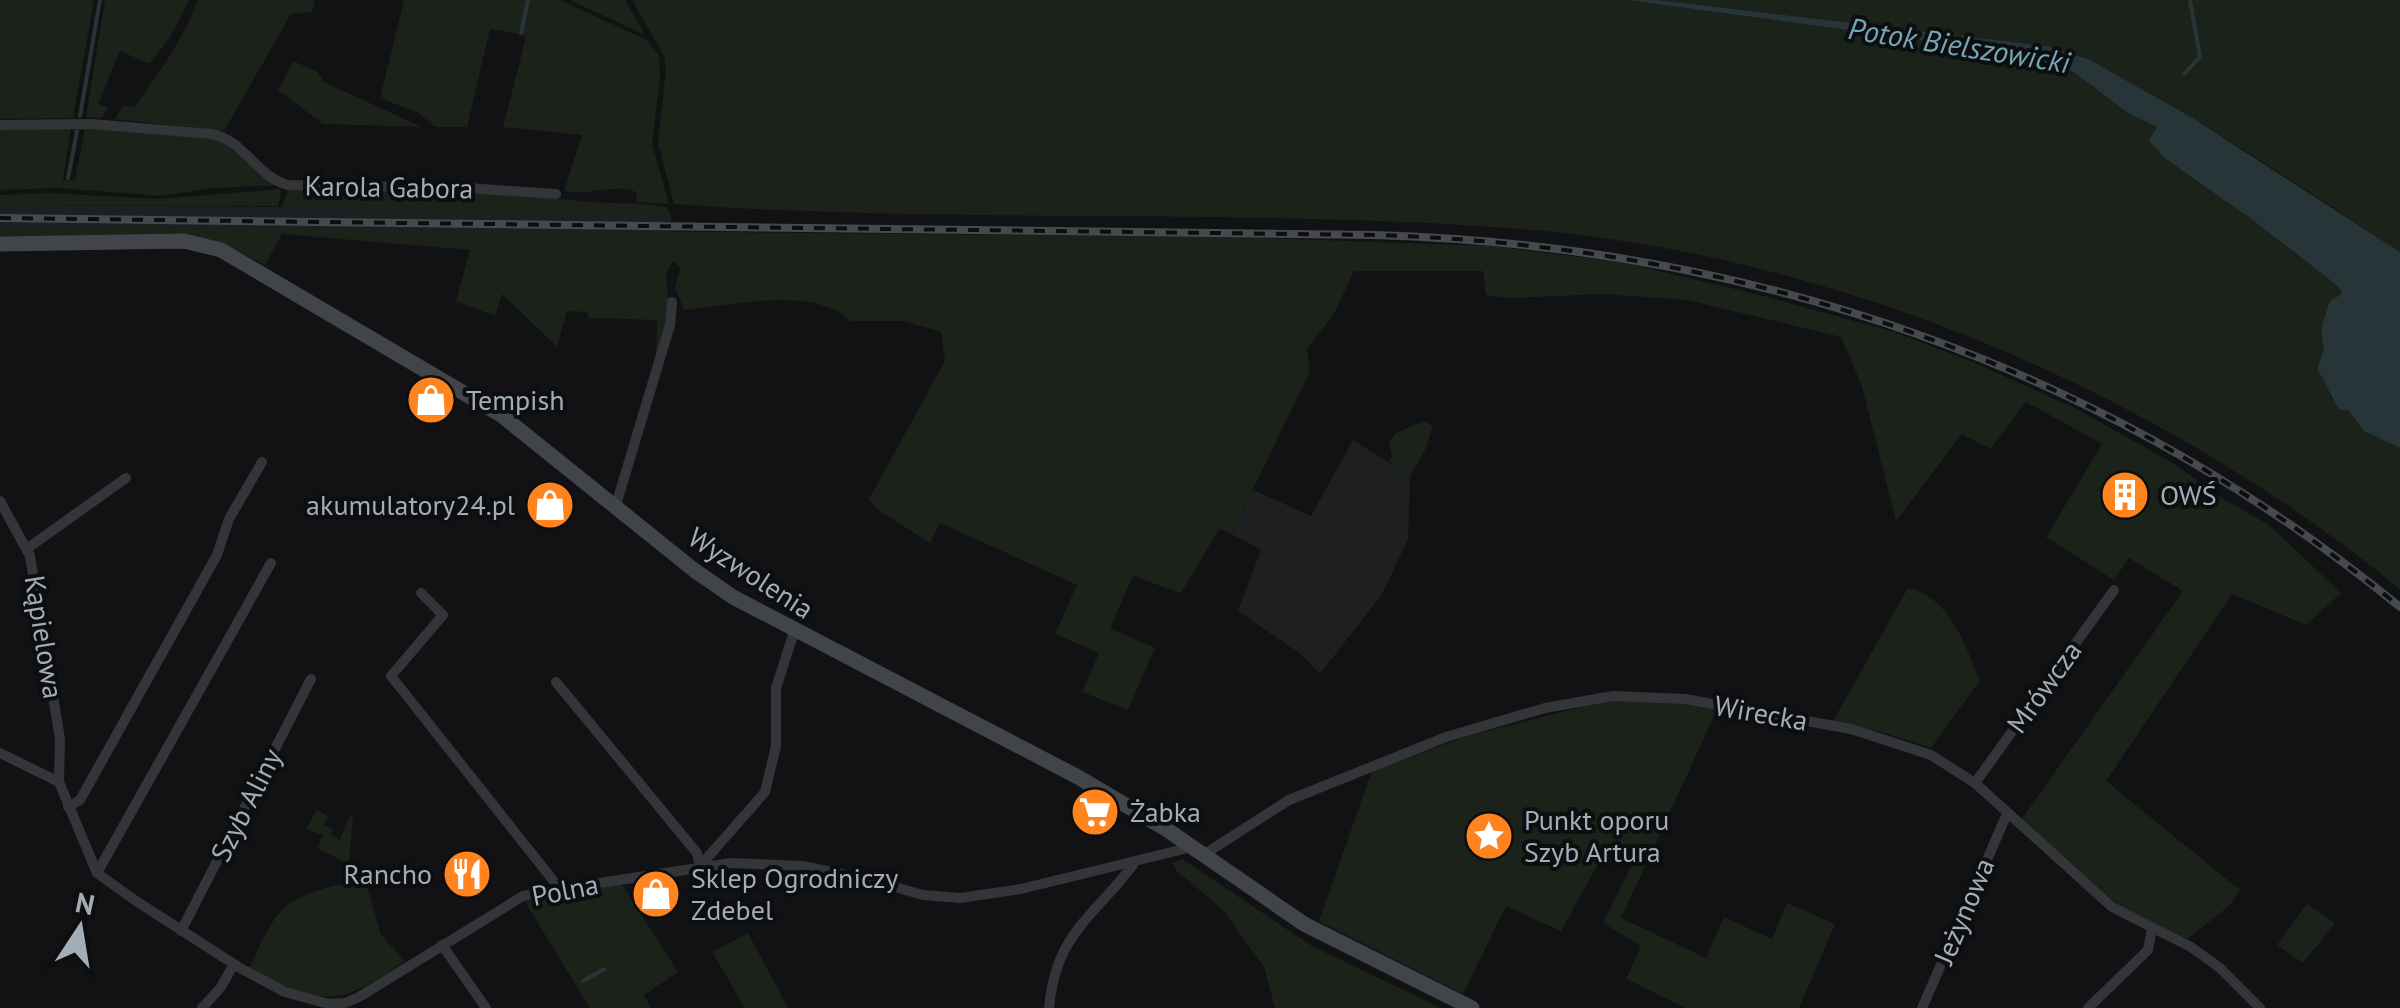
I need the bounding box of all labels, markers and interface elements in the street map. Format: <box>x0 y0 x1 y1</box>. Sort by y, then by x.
water label: Potok Bielszowicki <box>1846 8 2074 81</box>
street label: Karola Gabora <box>304 167 474 206</box>
shop icon: Tempish <box>405 374 457 426</box>
place label: Tempish <box>466 381 565 418</box>
building icon: OWŚ <box>2099 469 2151 521</box>
place label: OWŚ <box>2160 476 2217 513</box>
shop icon: akumulatory24.pl <box>524 479 576 531</box>
place label: akumulatory24.pl <box>306 486 515 523</box>
street label: Wyzwolenia <box>681 518 821 627</box>
street label: Kąpielowa <box>16 573 72 701</box>
street label: Mrówcza <box>1998 633 2089 740</box>
street label: Wirecka <box>1712 686 1811 739</box>
street label: Szyb Aliny <box>201 742 290 868</box>
supermarket icon: Żabka <box>1069 786 1121 838</box>
place label: Żabka <box>1130 793 1201 830</box>
place label: Punkt oporu Szyb Artura <box>1524 801 1669 870</box>
place icon: Punkt oporu Szyb Artura <box>1463 810 1515 862</box>
restaurant icon: Rancho <box>441 848 493 900</box>
street label: Jeżynowa <box>1924 852 2002 970</box>
place label: Rancho <box>343 855 432 892</box>
place label: Sklep Ogrodniczy Zdebel <box>691 859 898 928</box>
street label: Polna <box>528 865 601 914</box>
shop icon: Sklep Ogrodniczy Zdebel <box>630 868 682 920</box>
north arrow <box>30 878 130 978</box>
text: N <box>72 883 98 923</box>

